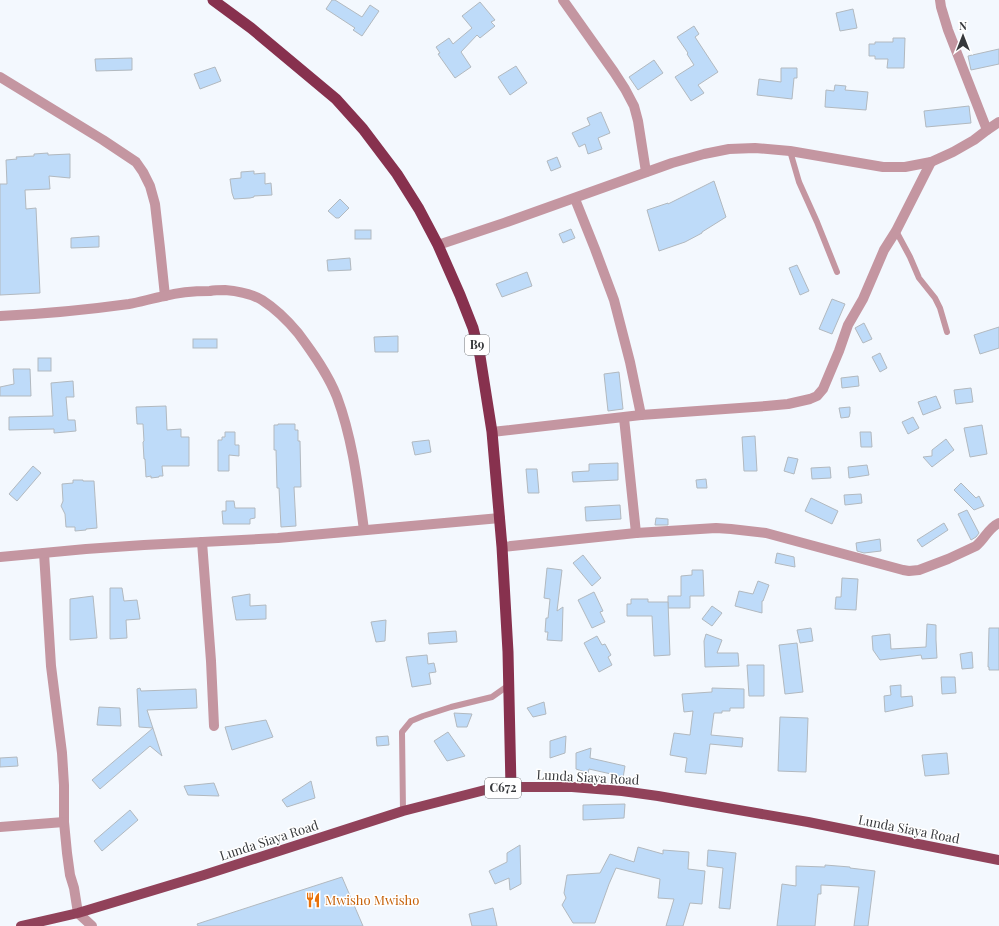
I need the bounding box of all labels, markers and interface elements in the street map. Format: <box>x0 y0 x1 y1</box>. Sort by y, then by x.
north arrow <box>943 16 983 56</box>
text: N <box>959 18 967 33</box>
road number: B9 <box>465 335 489 355</box>
street label: Lunda Siaya Road <box>536 765 640 788</box>
road number: C672 <box>485 778 521 798</box>
street label: Lunda Siaya Road <box>857 810 962 847</box>
street label: Lunda Siaya Road <box>217 815 321 864</box>
restaurant icon: Mwisho Mwisho <box>304 891 322 909</box>
place label: Mwisho Mwisho <box>325 891 419 908</box>

